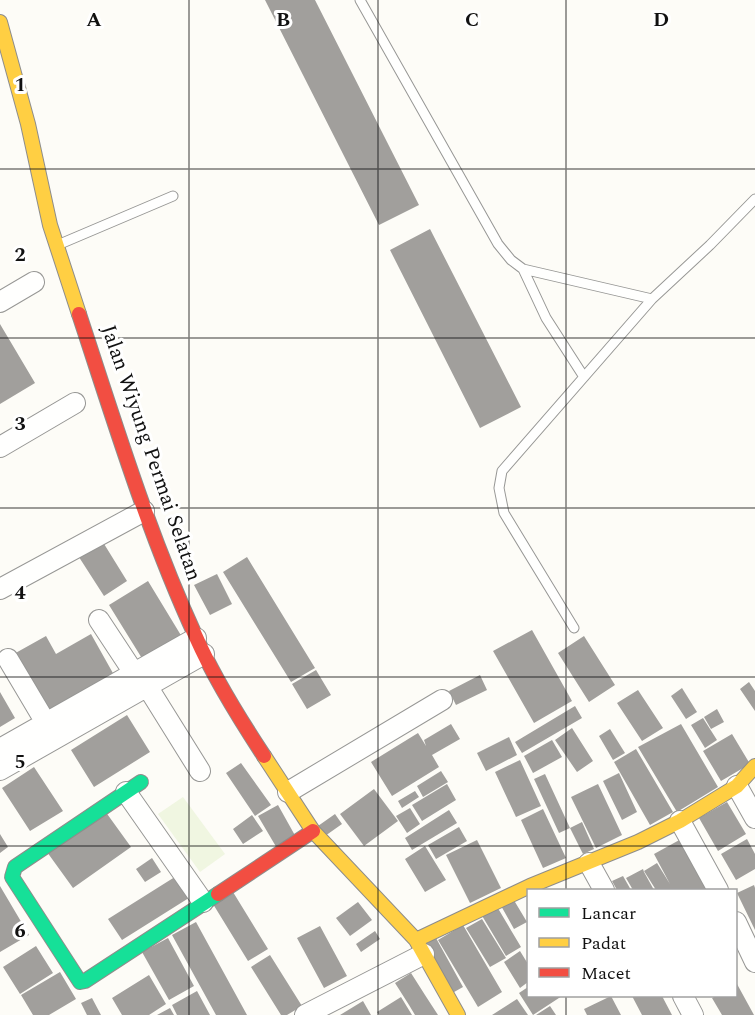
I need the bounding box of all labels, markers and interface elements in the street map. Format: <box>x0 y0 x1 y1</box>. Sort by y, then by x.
text: A <box>86 5 102 35</box>
text: B <box>276 5 290 35</box>
text: C <box>465 5 479 35</box>
text: D <box>653 5 669 35</box>
text: 1 <box>14 70 26 100</box>
text: 2 <box>14 240 26 270</box>
street label: Jalan Wiyung Permai Selatan <box>92 321 210 585</box>
text: 3 <box>14 409 26 439</box>
text: 4 <box>14 578 26 608</box>
text: 5 <box>14 747 26 777</box>
legend <box>527 889 737 997</box>
text: Lancar <box>581 900 636 927</box>
text: 6 <box>14 916 26 946</box>
text: Padat <box>581 930 626 957</box>
text: Macet <box>581 960 631 987</box>

